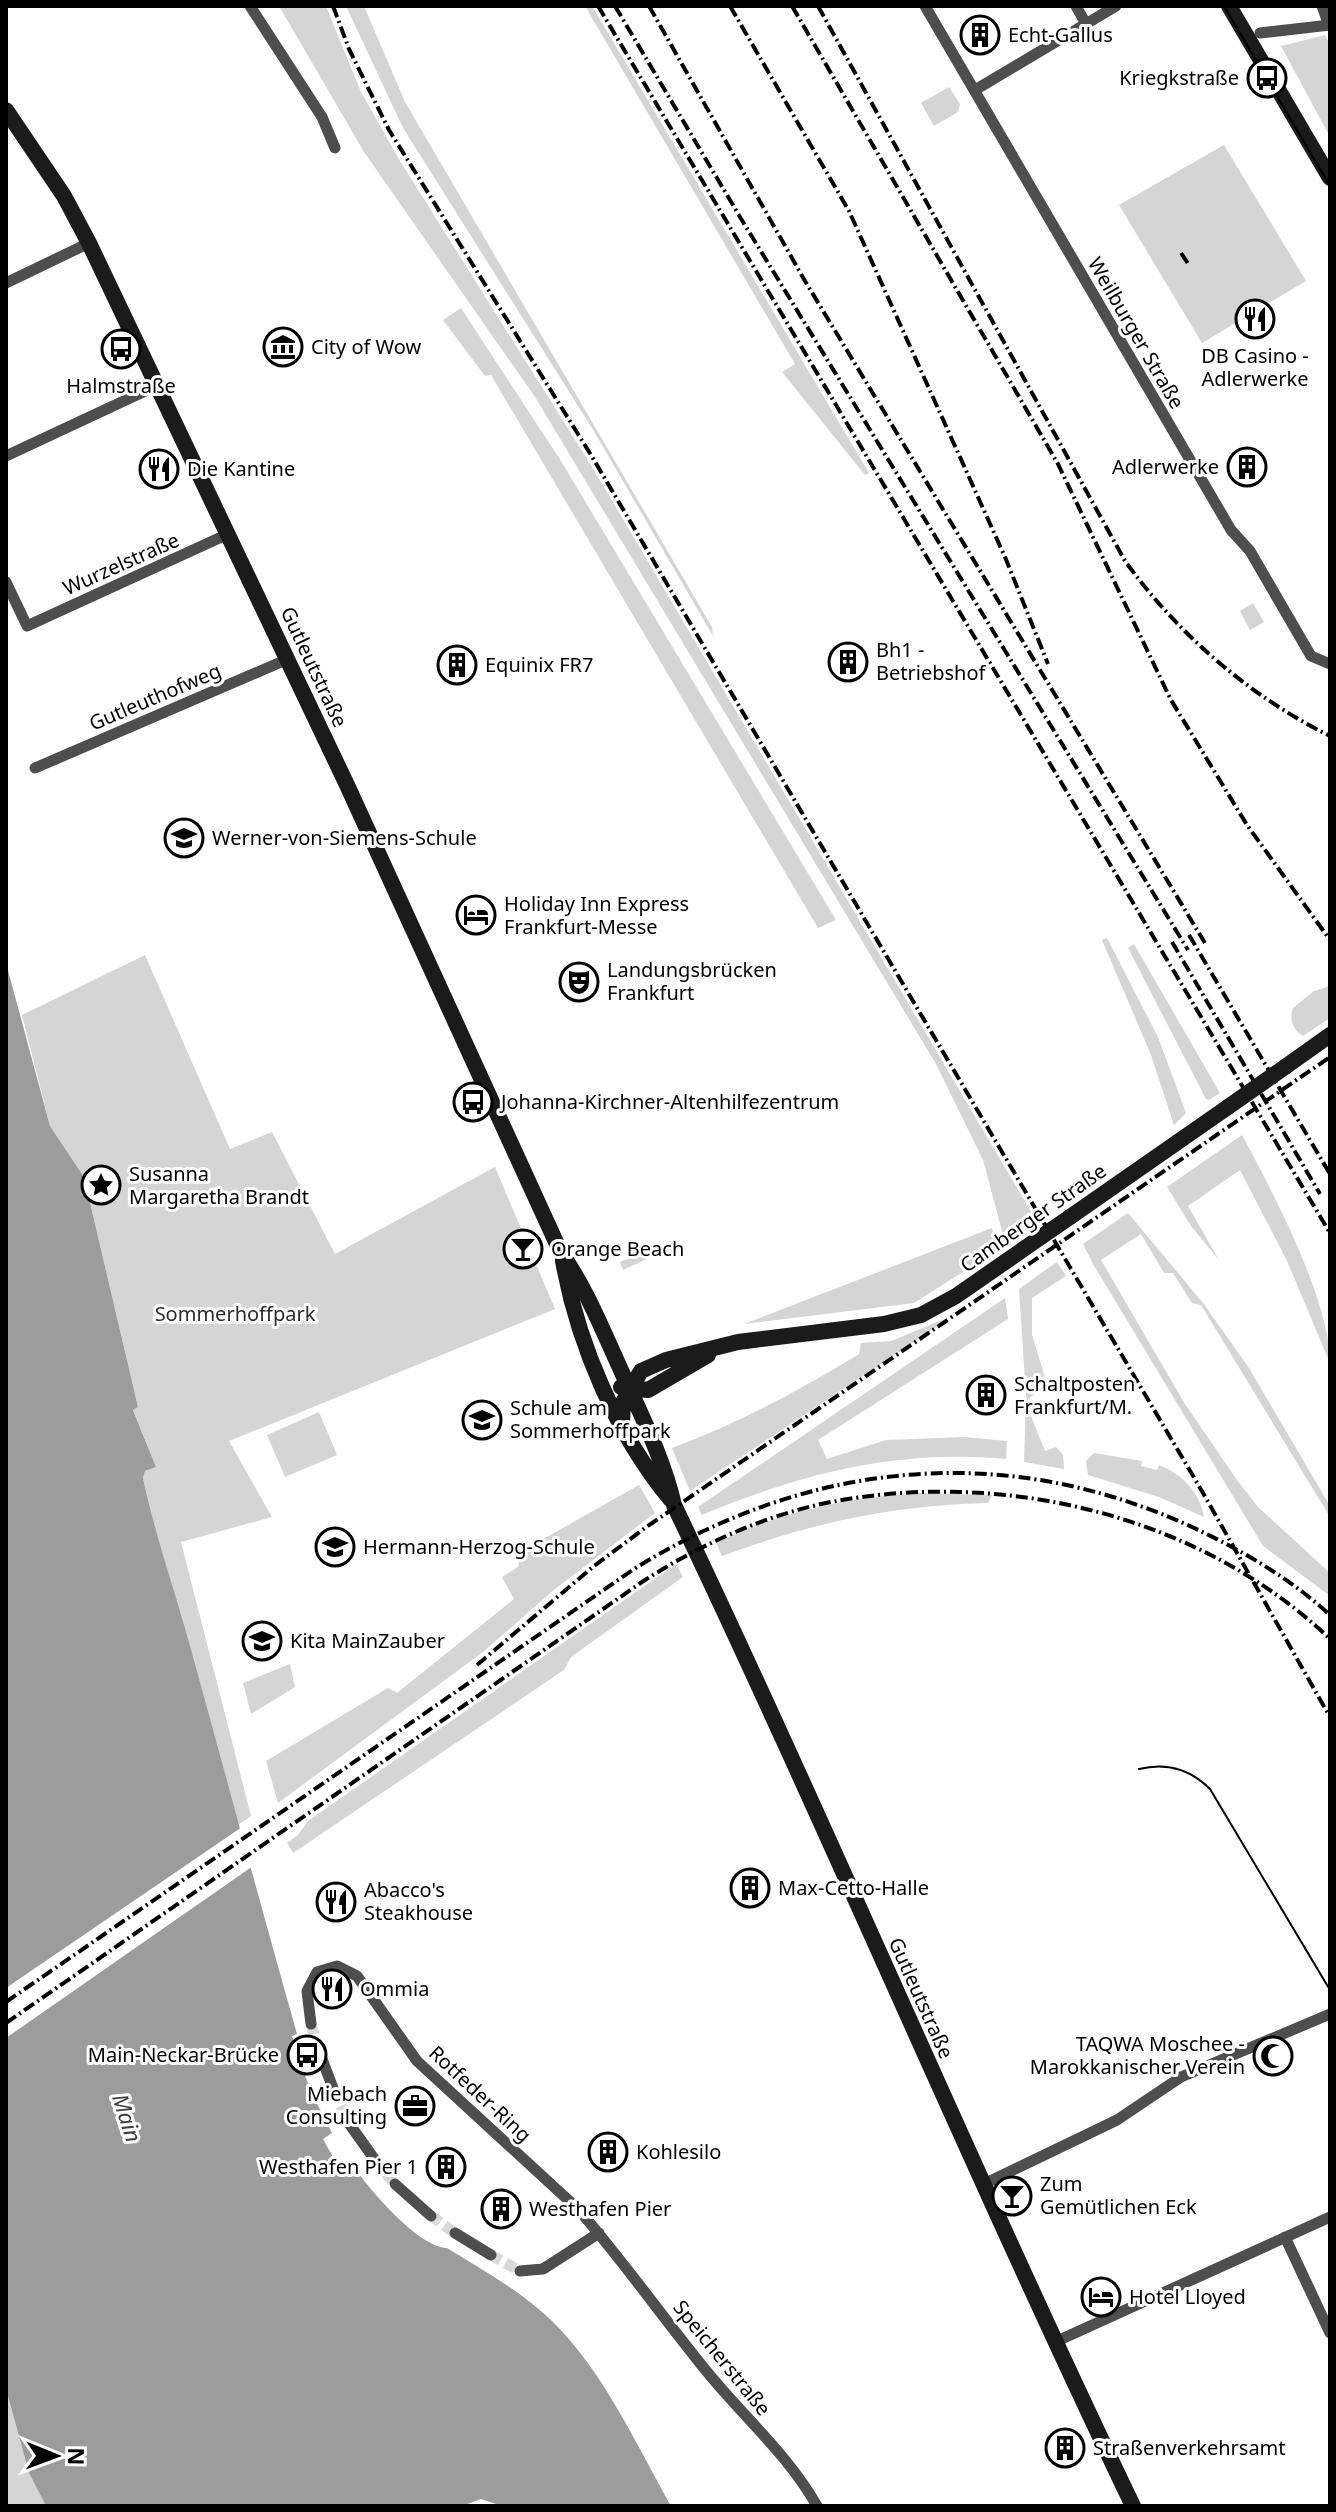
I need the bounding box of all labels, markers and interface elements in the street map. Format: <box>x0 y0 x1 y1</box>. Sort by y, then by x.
building icon: Echt-Gallus <box>959 14 1001 56</box>
place label: Echt-Gallus <box>1008 21 1113 48</box>
bus stop icon: Kriegkstraße <box>1246 57 1288 99</box>
place label: Kriegkstraße <box>1119 64 1239 91</box>
street label: Weilburger Straße <box>1082 252 1191 413</box>
restaurant icon: DB Casino - Adlerwerke <box>1234 298 1276 340</box>
museum icon: City of Wow <box>262 326 304 368</box>
bus stop icon: Halmstraße <box>100 328 142 370</box>
place label: City of Wow <box>311 333 421 360</box>
place label: DB Casino - Adlerwerke <box>1201 342 1309 392</box>
place label: Halmstraße <box>66 372 176 399</box>
building icon: Adlerwerke <box>1226 446 1268 488</box>
restaurant icon: Die Kantine <box>138 448 180 490</box>
place label: Adlerwerke <box>1112 453 1219 480</box>
place label: Die Kantine <box>187 455 295 482</box>
street label: Wurzelstraße <box>58 526 183 601</box>
street label: Gutleutstraße <box>275 602 354 731</box>
place label: Bh1 - Betriebshof <box>876 636 987 686</box>
building icon: Bh1 - Betriebshof <box>827 641 869 683</box>
building icon: Equinix FR7 <box>436 644 478 686</box>
place label: Equinix FR7 <box>485 651 594 678</box>
street label: Gutleuthofweg <box>85 657 225 736</box>
school or university icon: Werner-von-Siemens-Schule <box>163 817 205 859</box>
place label: Werner-von-Siemens-Schule <box>212 824 477 851</box>
place label: Holiday Inn Express Frankfurt-Messe <box>504 890 689 940</box>
hotel icon: Holiday Inn Express Frankfurt-Messe <box>455 894 497 936</box>
place label: Landungsbrücken Frankfurt <box>607 956 777 1006</box>
theatre icon: Landungsbrücken Frankfurt <box>558 961 600 1003</box>
bus stop icon: Johanna-Kirchner-Altenhilfezentrum <box>452 1081 494 1123</box>
place label: Johanna-Kirchner-Altenhilfezentrum <box>499 1088 839 1115</box>
street label: Camberger Straße <box>954 1157 1111 1278</box>
place label: Susanna Margaretha Brandt <box>129 1160 309 1210</box>
place icon: Susanna Margaretha Brandt <box>80 1164 122 1206</box>
bar icon: Orange Beach <box>502 1228 544 1270</box>
place label: Orange Beach <box>551 1235 684 1262</box>
park label: Sommerhoffpark <box>155 1300 316 1327</box>
place label: Schaltposten Frankfurt/M. <box>1014 1370 1135 1420</box>
building icon: Schaltposten Frankfurt/M. <box>965 1374 1007 1416</box>
place label: Schule am Sommerhoffpark <box>510 1394 671 1444</box>
school or university icon: Schule am Sommerhoffpark <box>461 1399 503 1441</box>
school or university icon: Hermann-Herzog-Schule <box>314 1526 356 1568</box>
place label: Hermann-Herzog-Schule <box>363 1533 595 1560</box>
school or university icon: Kita MainZauber <box>241 1620 283 1662</box>
place label: Kita MainZauber <box>290 1627 445 1654</box>
building icon: Max-Cetto-Halle <box>729 1867 771 1909</box>
place label: Max-Cetto-Halle <box>778 1874 929 1901</box>
place label: Abacco's Steakhouse <box>364 1876 473 1926</box>
restaurant icon: Abacco's Steakhouse <box>315 1881 357 1923</box>
street label: Gutleutstraße <box>883 1933 960 2063</box>
restaurant icon: Ommia <box>311 1968 353 2010</box>
place label: Ommia <box>360 1975 429 2002</box>
place label: TAQWA Moschee - Marokkanischer Verein <box>1030 2030 1245 2080</box>
bus stop icon: Main-Neckar-Brücke <box>286 2034 328 2076</box>
mosque icon: TAQWA Moschee - Marokkanischer Verein <box>1252 2035 1294 2077</box>
street label: Rotfeder-Ring <box>423 2039 537 2148</box>
place label: Main-Neckar-Brücke <box>88 2041 279 2068</box>
place label: Miebach Consulting <box>286 2080 387 2130</box>
office icon: Miebach Consulting <box>394 2085 436 2127</box>
water label: Main <box>106 2090 150 2146</box>
building icon: Kohlesilo <box>587 2131 629 2173</box>
place label: Kohlesilo <box>636 2138 721 2165</box>
building icon: Westhafen Pier 1 <box>425 2146 467 2188</box>
place label: Westhafen Pier 1 <box>259 2153 418 2180</box>
place label: Zum Gemütlichen Eck <box>1040 2170 1197 2220</box>
bar icon: Zum Gemütlichen Eck <box>991 2175 1033 2217</box>
building icon: Westhafen Pier <box>480 2188 522 2230</box>
place label: Westhafen Pier <box>529 2195 671 2222</box>
hotel icon: Hotel Lloyed <box>1080 2276 1122 2318</box>
place label: Hotel Lloyed <box>1129 2283 1246 2310</box>
street label: Speicherstraße <box>668 2294 777 2421</box>
north arrow <box>16 2416 96 2496</box>
building icon: Straßenverkehrsamt <box>1044 2427 1086 2469</box>
place label: Straßenverkehrsamt <box>1093 2434 1286 2461</box>
text: N <box>62 2447 92 2466</box>

